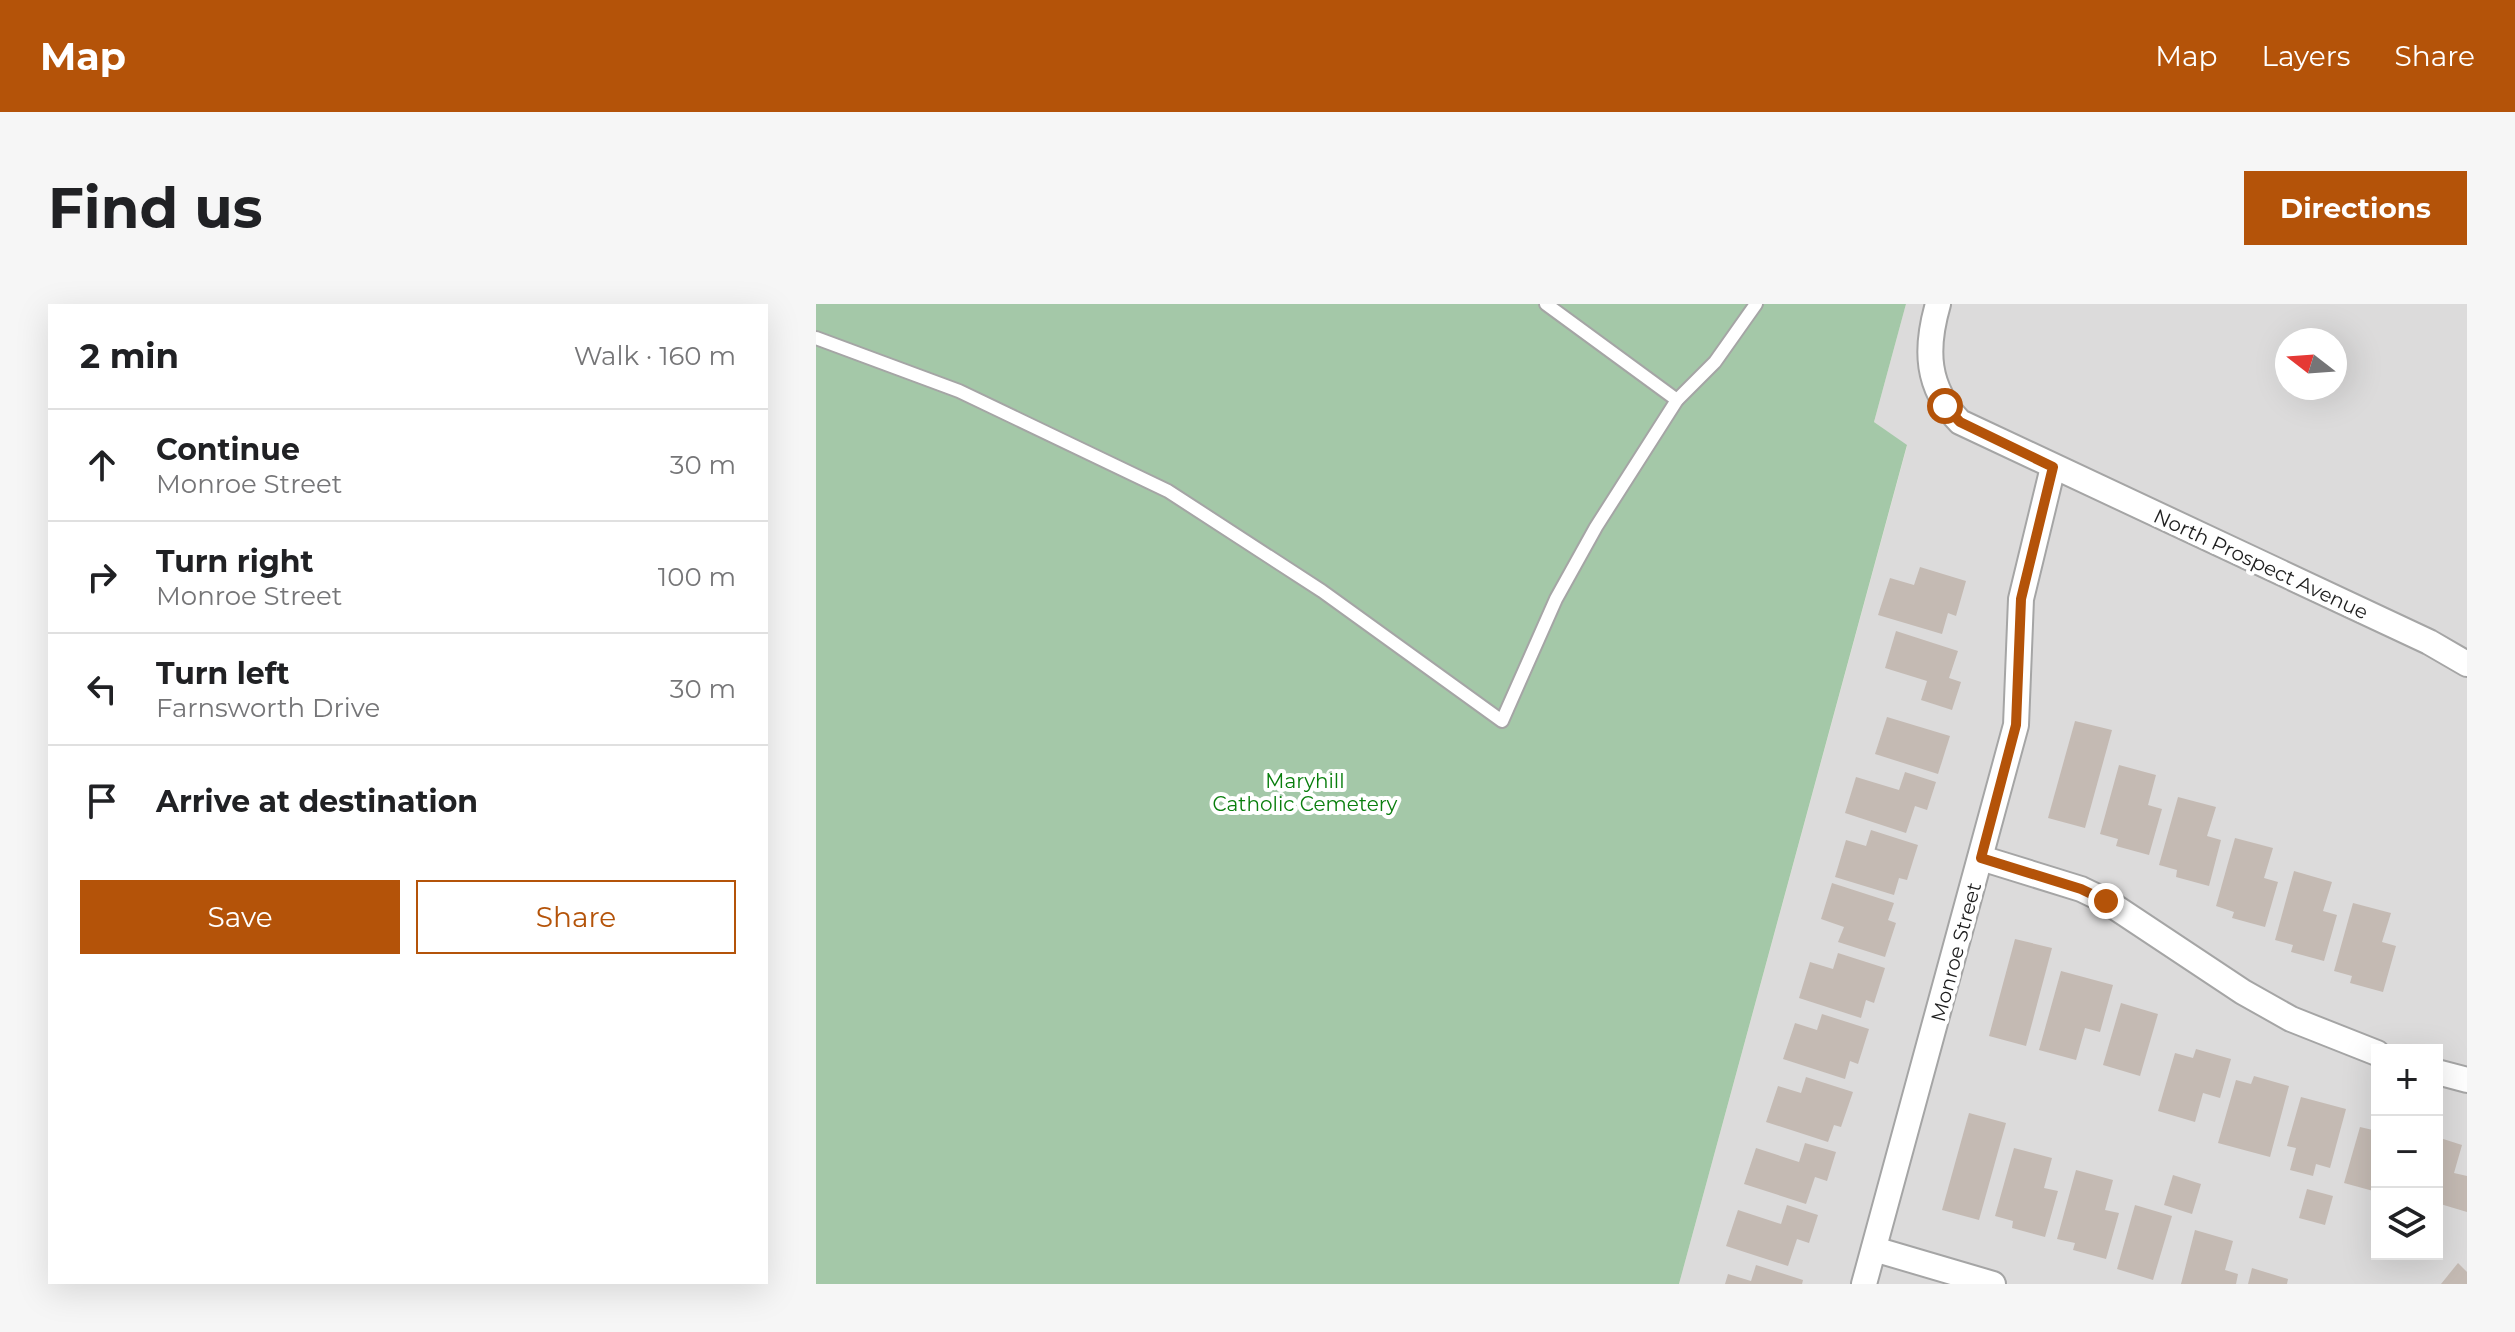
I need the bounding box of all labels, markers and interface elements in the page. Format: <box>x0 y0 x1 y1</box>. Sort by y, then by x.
text: Map <box>40 33 126 80</box>
text: Map <box>2155 39 2218 73</box>
text: Layers <box>2262 39 2351 73</box>
text: Share <box>2395 39 2475 73</box>
button: Directions <box>2244 171 2467 245</box>
text: Find us <box>48 174 262 242</box>
north arrow <box>2275 328 2347 400</box>
text: 2 min <box>80 335 179 377</box>
text: Walk · 160 m <box>574 340 736 372</box>
route start <box>1927 388 1963 424</box>
text: Continue <box>156 431 300 468</box>
icon: ahead <box>80 443 124 487</box>
text: 30 m <box>670 449 736 481</box>
text: Monroe Street <box>156 468 342 500</box>
street label: North Prospect Avenue <box>2150 504 2372 624</box>
text: Turn right <box>156 543 313 580</box>
icon: right <box>80 555 124 599</box>
text: 100 m <box>658 561 736 593</box>
text: Monroe Street <box>156 580 342 612</box>
text: Turn left <box>156 655 289 692</box>
icon: left <box>80 667 124 711</box>
text: 30 m <box>670 673 736 705</box>
text: Farnsworth Drive <box>156 692 380 724</box>
park label: Maryhill Catholic Cemetery <box>1213 769 1398 816</box>
icon: arrive <box>80 779 124 823</box>
text: Arrive at destination <box>156 783 478 820</box>
button: Save <box>80 880 400 954</box>
button: Share <box>416 880 736 954</box>
street label: Monroe Street <box>1926 880 1986 1024</box>
route end <box>2088 883 2124 919</box>
map controls <box>2371 1044 2443 1260</box>
button: + <box>2371 1044 2443 1116</box>
button: − <box>2371 1116 2443 1188</box>
button: layers <box>2371 1188 2443 1260</box>

